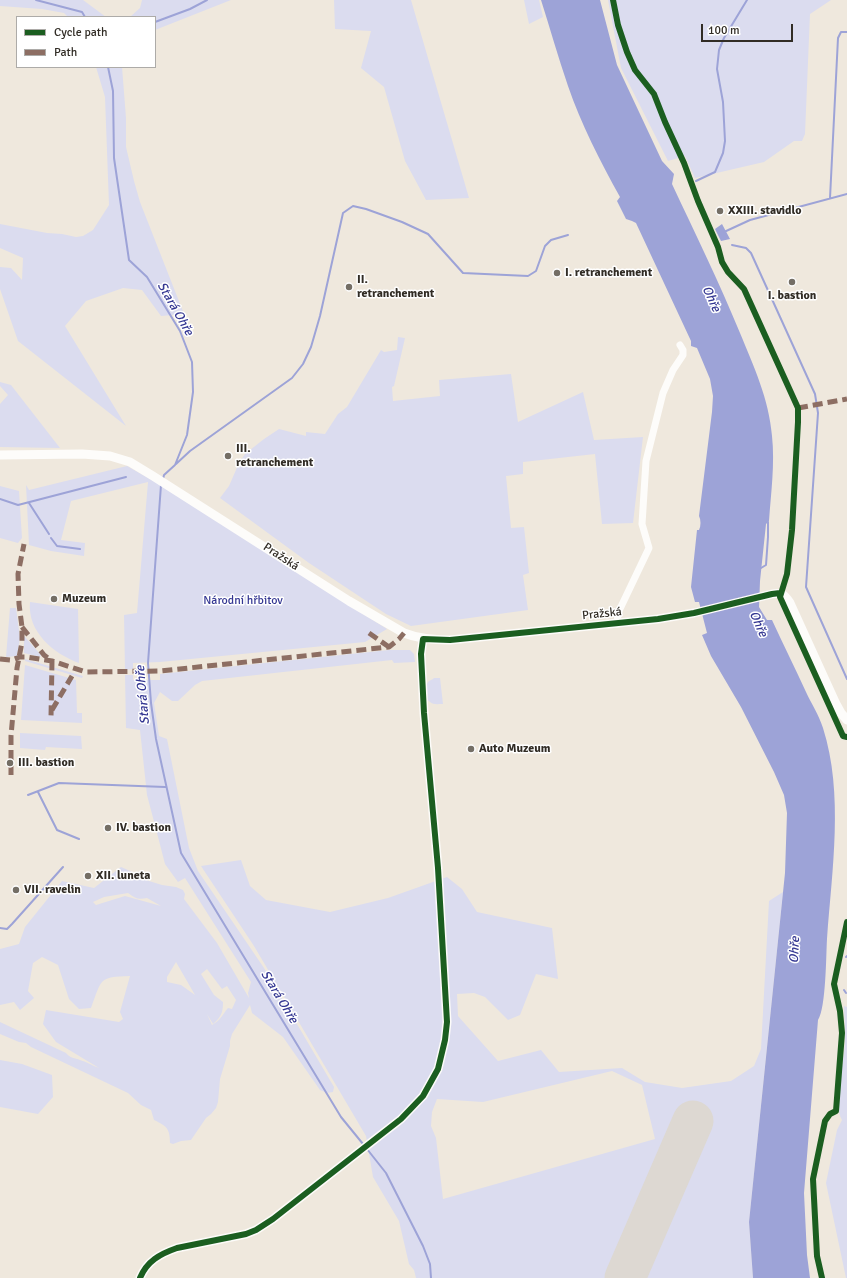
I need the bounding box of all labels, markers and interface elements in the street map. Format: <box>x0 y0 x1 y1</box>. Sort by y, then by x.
legend <box>16 16 156 68</box>
scale bar <box>703 16 795 42</box>
text: 100 m <box>708 23 740 38</box>
text: Cycle path <box>54 25 107 40</box>
text: Path <box>54 45 77 60</box>
place label: XXIII. stavidlo <box>728 204 801 218</box>
marker: XXIII. stavidlo <box>715 206 725 216</box>
place label: I. retranchement <box>565 266 652 280</box>
marker: I. retranchement <box>552 268 562 278</box>
place label: II. retranchement <box>357 273 434 301</box>
marker: I. bastion <box>787 277 797 287</box>
water label: Stará Ohře <box>153 279 197 339</box>
marker: II. retranchement <box>344 282 354 292</box>
water label: Ohře <box>698 284 724 314</box>
place label: I. bastion <box>768 289 816 303</box>
place label: III. retranchement <box>236 442 313 470</box>
marker: III. retranchement <box>223 451 233 461</box>
street label: Pražská <box>260 540 302 574</box>
place label: Muzeum <box>62 592 106 606</box>
marker: Muzeum <box>49 594 59 604</box>
park label: Národní hřbitov <box>203 594 283 608</box>
street label: Pražská <box>581 605 623 623</box>
water label: Ohře <box>745 609 771 639</box>
water label: Stará Ohře <box>133 665 153 725</box>
place label: Auto Muzeum <box>479 742 551 756</box>
marker: Auto Muzeum <box>466 744 476 754</box>
place label: III. bastion <box>18 756 74 770</box>
marker: III. bastion <box>5 758 15 768</box>
place label: IV. bastion <box>116 821 171 835</box>
marker: IV. bastion <box>103 823 113 833</box>
place label: XII. luneta <box>96 869 150 883</box>
marker: XII. luneta <box>83 871 93 881</box>
place label: VII. ravelin <box>24 883 81 897</box>
marker: VII. ravelin <box>11 885 21 895</box>
water label: Ohře <box>787 936 803 964</box>
water label: Stará Ohře <box>257 968 301 1026</box>

